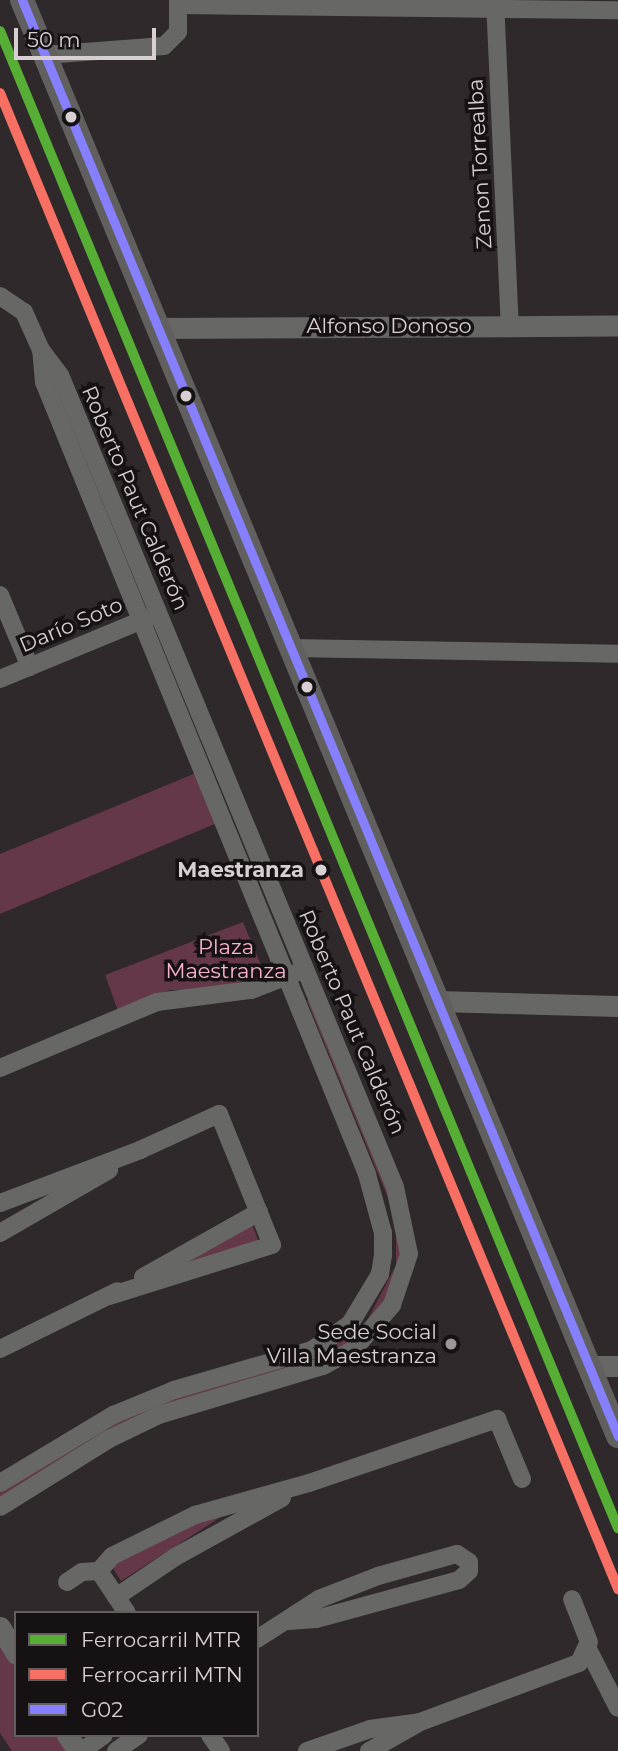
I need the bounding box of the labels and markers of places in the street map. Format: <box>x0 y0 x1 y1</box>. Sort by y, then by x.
unlabelled marker <box>64 110 78 124</box>
unlabelled marker <box>179 389 193 403</box>
unlabelled marker <box>300 680 314 694</box>
place label: Maestranza <box>177 857 304 883</box>
marker: Maestranza <box>310 859 332 881</box>
place label: Sede Social Villa Maestranza <box>267 1319 437 1369</box>
marker: Sede Social Villa Maestranza <box>443 1336 459 1352</box>

